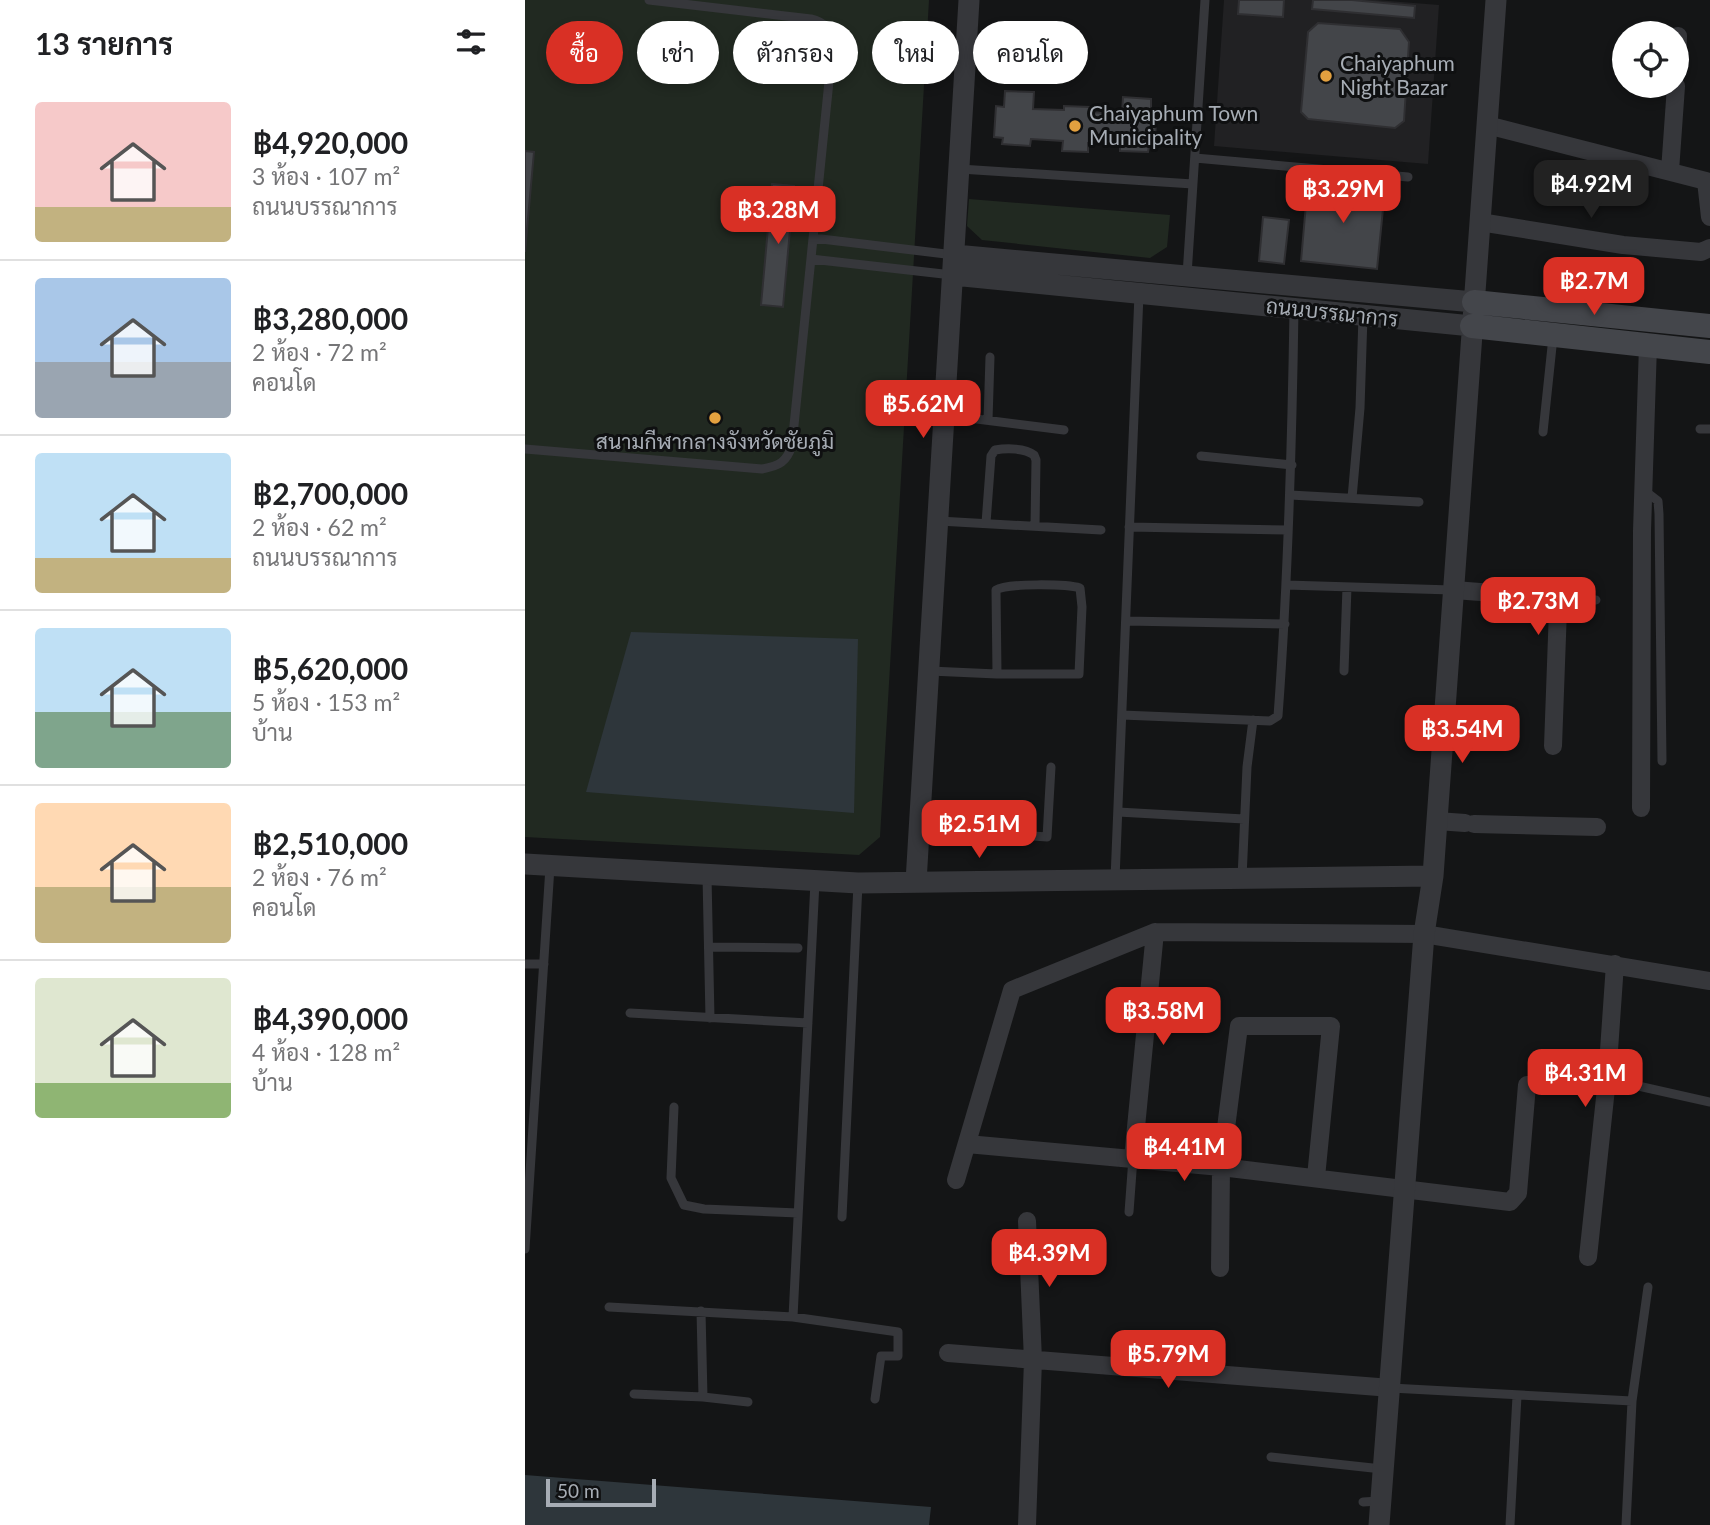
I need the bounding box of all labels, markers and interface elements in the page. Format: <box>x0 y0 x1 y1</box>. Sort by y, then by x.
chip: ซื้อ <box>546 21 623 84</box>
chip: เช่า <box>637 21 719 84</box>
chip: ตัวกรอง <box>733 21 858 84</box>
chip: ใหม่ <box>872 21 959 84</box>
chip: คอนโด <box>973 21 1088 84</box>
map controls <box>1612 21 1689 98</box>
button: locate <box>1612 21 1689 98</box>
icon: filters <box>452 23 490 61</box>
text: 13 รายการ <box>35 25 173 61</box>
place label: Chaiyaphum Night Bazar <box>1340 50 1455 99</box>
marker: Chaiyaphum Night Bazar <box>1318 68 1334 84</box>
place label: Chaiyaphum Town Municipality <box>1089 100 1258 149</box>
marker: Chaiyaphum Town Municipality <box>1067 118 1083 134</box>
text: ฿4,920,000 <box>252 124 408 160</box>
icon: home <box>91 130 175 214</box>
pin: ฿4.92M <box>1534 160 1648 220</box>
text: 3 ห้อง · 107 m² <box>252 162 400 190</box>
pin: ฿3.29M <box>1286 166 1400 225</box>
text: ฿4.92M <box>1550 169 1632 197</box>
text: ฿3.29M <box>1302 174 1384 202</box>
pin: ฿3.28M <box>721 187 835 246</box>
text: ถนนบรรณาการ <box>252 192 398 220</box>
text: ฿3.28M <box>737 195 819 223</box>
pin: ฿2.7M <box>1545 258 1643 317</box>
text: ฿2.7M <box>1559 266 1629 294</box>
street label: ถนนบรรณาการ <box>1265 292 1400 331</box>
text: ฿3,280,000 <box>252 300 408 336</box>
icon: home <box>91 306 175 390</box>
text: 2 ห้อง · 72 m² <box>252 338 387 366</box>
text: คอนโด <box>252 368 316 396</box>
pin: ฿5.62M <box>866 380 980 440</box>
text: ฿5.62M <box>882 389 964 417</box>
marker: สนามกีฬากลางจังหวัดชัยภูมิ <box>707 410 723 426</box>
place label: สนามกีฬากลางจังหวัดชัยภูมิ <box>596 428 834 457</box>
text: ฿2,700,000 <box>252 475 408 511</box>
icon: home <box>91 481 175 565</box>
text: 2 ห้อง · 62 m² <box>252 513 387 541</box>
text: ถนนบรรณาการ <box>252 543 398 571</box>
pin: ฿2.73M <box>1481 578 1595 637</box>
text: ฿2.73M <box>1497 586 1579 614</box>
text: ฿5,620,000 <box>252 650 408 686</box>
icon: home <box>91 656 175 740</box>
text: 5 ห้อง · 153 m² <box>252 688 400 716</box>
pin: ฿3.54M <box>1405 706 1519 765</box>
text: ฿3.54M <box>1421 714 1503 742</box>
text: บ้าน <box>252 718 293 746</box>
pin: ฿2.51M <box>922 800 1036 860</box>
text: ฿2.51M <box>938 809 1020 837</box>
text: ฿2,510,000 <box>252 825 408 861</box>
icon: home <box>91 831 175 915</box>
text: 2 ห้อง · 76 m² <box>252 863 387 891</box>
text: คอนโด <box>252 893 316 921</box>
pin: ฿3.58M <box>1106 988 1220 1047</box>
text: ฿3.58M <box>1122 996 1204 1024</box>
text: ฿4,390,000 <box>252 1000 408 1036</box>
icon: home <box>91 1006 175 1090</box>
text: 4 ห้อง · 128 m² <box>252 1038 400 1066</box>
pin: ฿4.31M <box>1528 1050 1642 1109</box>
text: ฿4.31M <box>1544 1058 1626 1086</box>
text: บ้าน <box>252 1068 293 1096</box>
pin: ฿4.41M <box>1127 1124 1241 1183</box>
text: ฿4.41M <box>1143 1132 1225 1160</box>
pin: ฿4.39M <box>992 1230 1106 1289</box>
text: ฿4.39M <box>1008 1238 1090 1266</box>
pin: ฿5.79M <box>1111 1330 1225 1390</box>
text: ฿5.79M <box>1127 1339 1209 1367</box>
scale bar <box>546 1476 656 1508</box>
text: 50 m <box>557 1479 600 1502</box>

